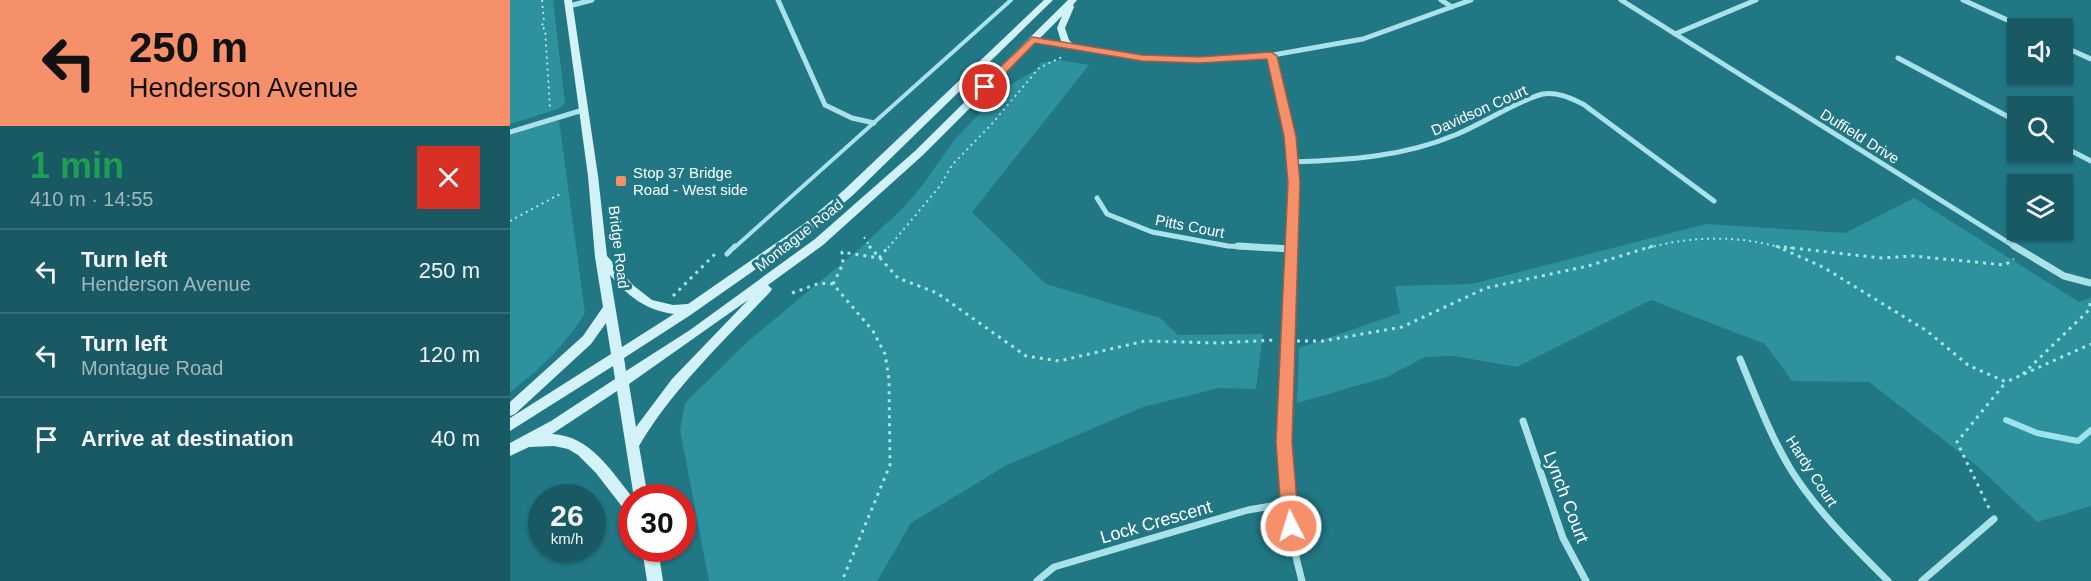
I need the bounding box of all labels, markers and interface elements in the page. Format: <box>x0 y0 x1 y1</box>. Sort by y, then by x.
map controls <box>2007 18 2073 240</box>
button: sound <box>2007 18 2073 84</box>
icon: left <box>30 24 108 102</box>
text: 250 m <box>129 24 248 71</box>
pin <box>959 61 1010 112</box>
icon: arrive <box>968 70 1001 103</box>
text: Henderson Avenue <box>129 73 358 103</box>
street label: Davidson Court <box>1428 81 1530 139</box>
button: search <box>2007 96 2073 162</box>
street label: Duffield Drive <box>1817 105 1903 167</box>
text: 1 min <box>30 145 124 186</box>
button: close <box>417 146 480 209</box>
place label: Stop 37 Bridge Road - West side <box>633 164 748 198</box>
marker: Stop 37 Bridge Road - West side <box>614 174 628 188</box>
button: layers <box>2007 174 2073 240</box>
text: 410 m · 14:55 <box>30 188 153 210</box>
street label: Montague Road <box>752 195 846 275</box>
street label: Bridge Road <box>605 205 633 289</box>
street label: Pitts Court <box>1154 211 1227 241</box>
text: Turn left <box>81 247 167 272</box>
icon: left <box>30 255 63 288</box>
text: 250 m <box>419 258 480 283</box>
text: Henderson Avenue <box>81 273 251 295</box>
text: Turn left <box>81 331 167 356</box>
icon: left <box>30 339 63 372</box>
text: 120 m <box>419 342 480 367</box>
text: Montague Road <box>81 357 223 379</box>
icon: arrive <box>30 423 63 456</box>
text: Arrive at destination <box>81 426 294 451</box>
text: 40 m <box>431 426 480 451</box>
street label: Hardy Court <box>1783 432 1842 510</box>
street label: Lynch Court <box>1539 448 1593 546</box>
speed limit sign: 30 <box>618 484 696 562</box>
position arrow <box>1259 494 1323 558</box>
street label: Lock Crescent <box>1098 497 1214 547</box>
text: 26 <box>550 499 584 532</box>
text: km/h <box>551 530 583 547</box>

